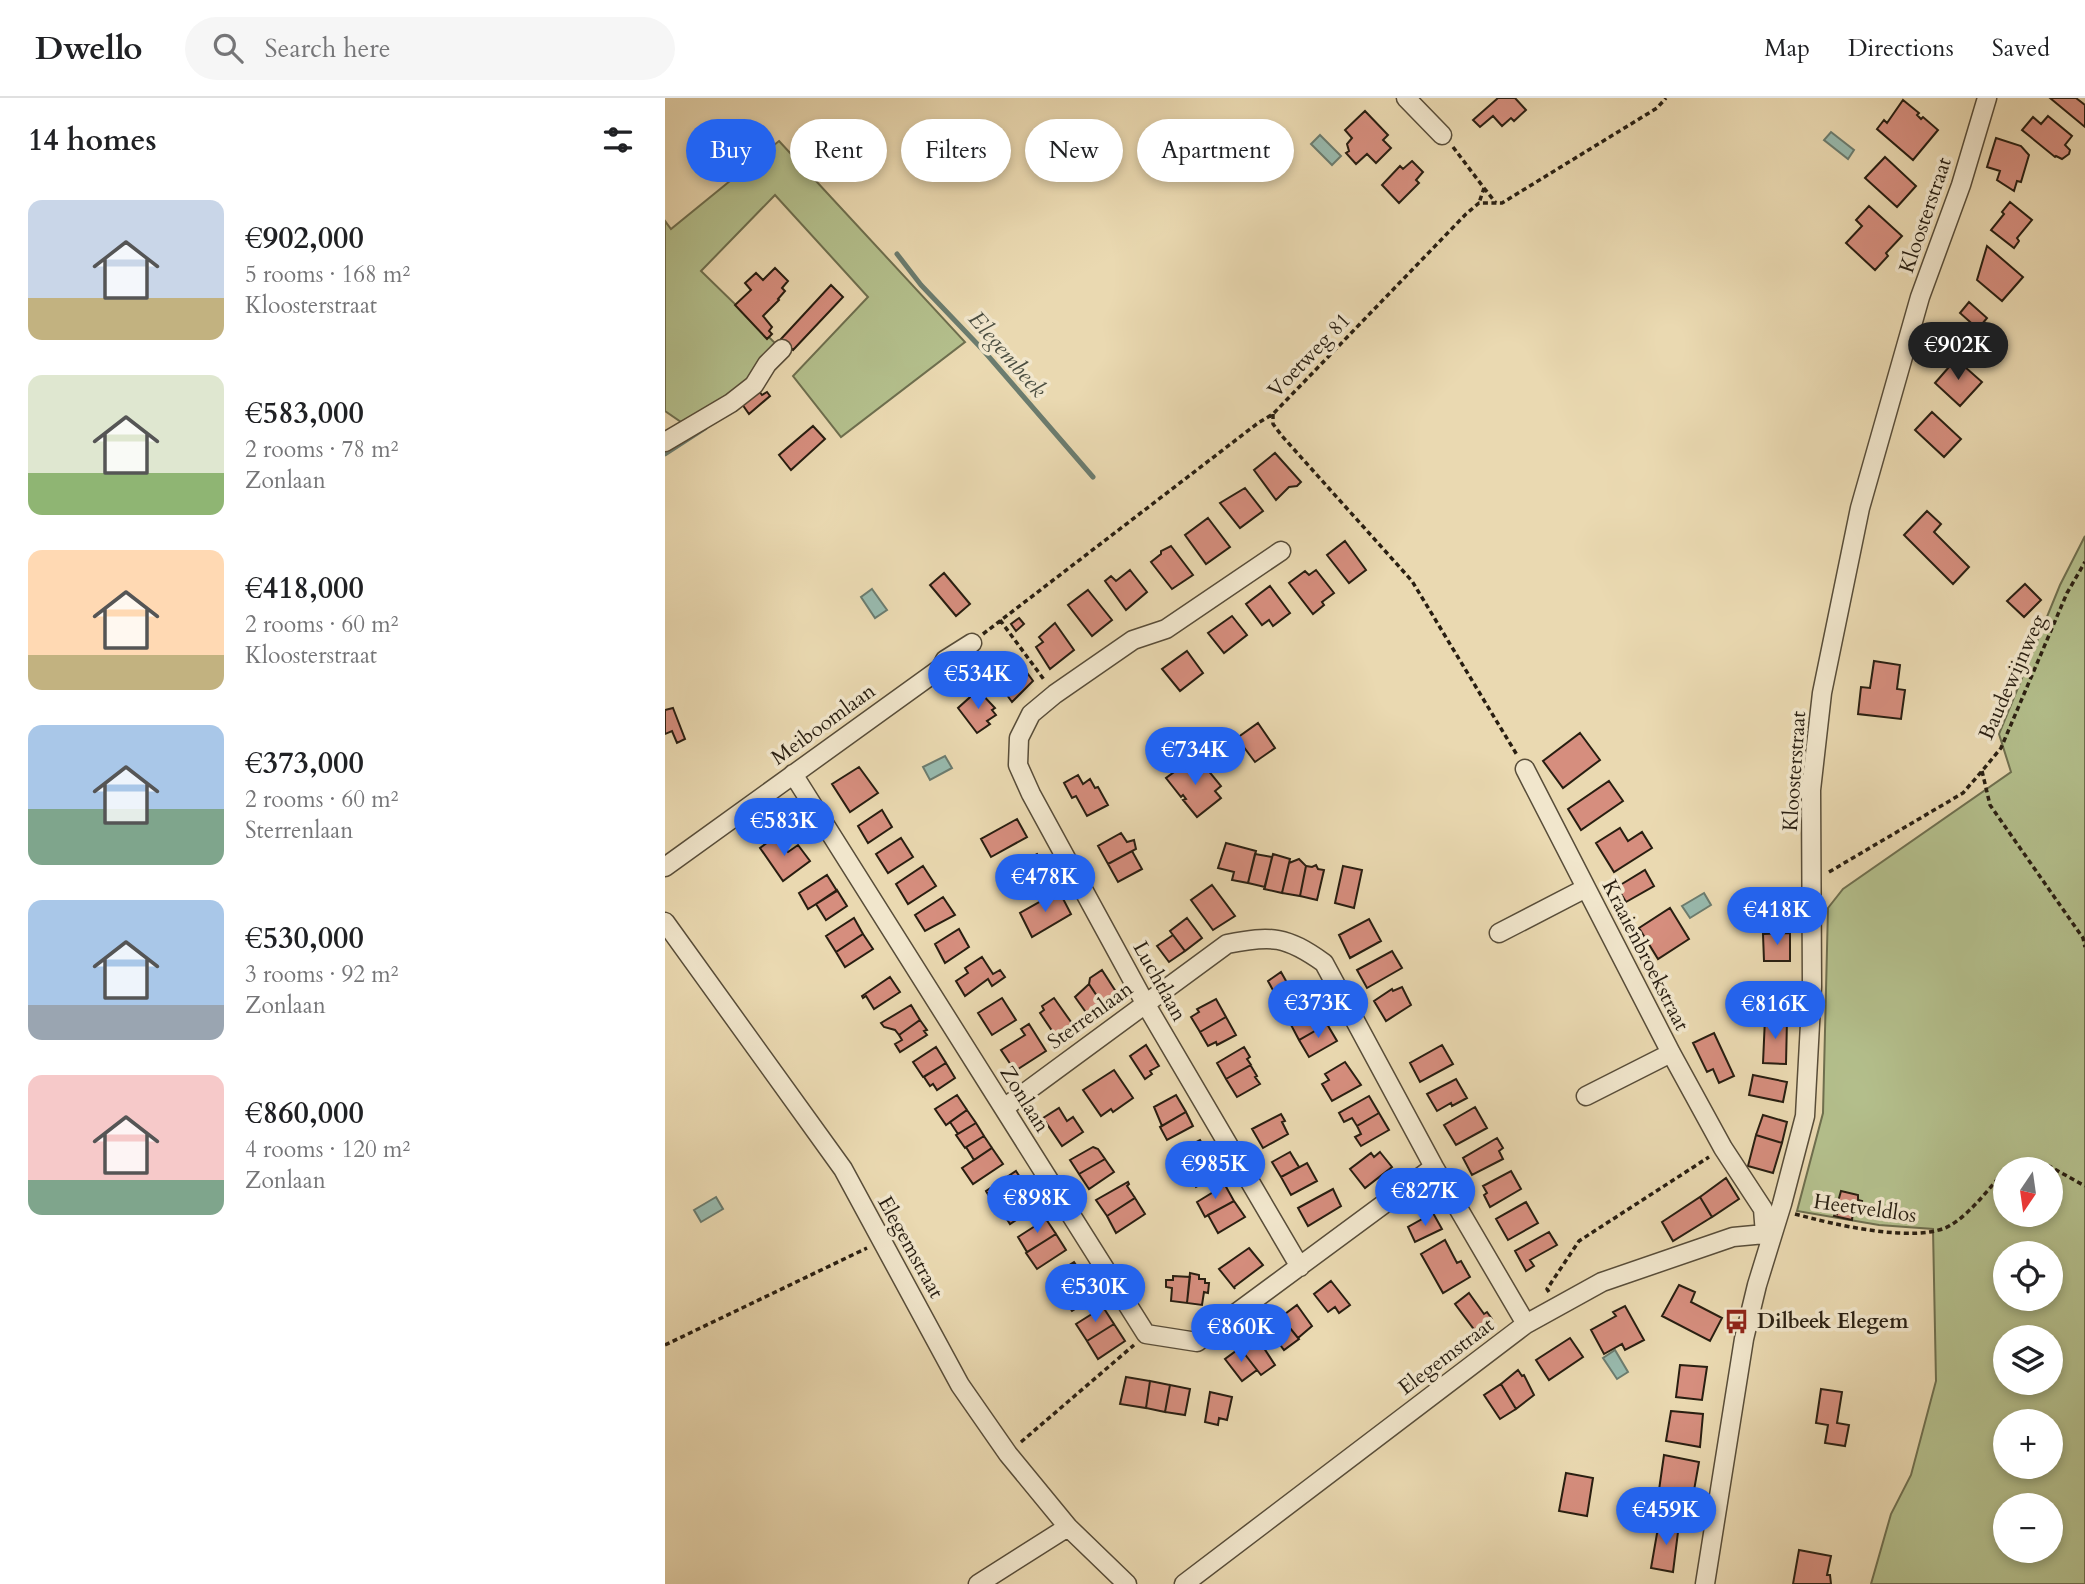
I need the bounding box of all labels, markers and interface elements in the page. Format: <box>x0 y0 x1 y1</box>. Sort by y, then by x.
search box <box>185 17 675 80</box>
text: Dwello <box>35 26 143 71</box>
icon: search <box>209 29 247 67</box>
text: Search here <box>265 31 391 66</box>
text: Map <box>1764 32 1810 65</box>
text: Directions <box>1848 32 1954 65</box>
text: Saved <box>1992 32 2050 65</box>
chip: Buy <box>686 119 776 182</box>
chip: Rent <box>790 119 887 182</box>
chip: Filters <box>901 119 1011 182</box>
chip: New <box>1025 119 1123 182</box>
chip: Apartment <box>1137 119 1294 182</box>
text: 14 homes <box>28 120 157 161</box>
icon: filters <box>599 121 637 159</box>
street label: Kloosterstraat <box>1892 153 1959 277</box>
text: €902,000 <box>245 218 364 259</box>
icon: home <box>84 228 168 312</box>
text: 5 rooms · 168 m² <box>245 259 410 290</box>
text: Kloosterstraat <box>245 290 377 321</box>
water label: Elegembeek <box>961 304 1054 405</box>
street label: Voetweg 81 <box>1261 306 1357 404</box>
pin: €902K <box>1909 322 2007 382</box>
text: €902K <box>1924 329 1992 360</box>
text: €583,000 <box>245 393 364 434</box>
icon: home <box>84 403 168 487</box>
text: 2 rooms · 78 m² <box>245 434 398 465</box>
text: Zonlaan <box>245 465 326 496</box>
text: €418,000 <box>245 568 364 609</box>
icon: home <box>84 578 168 662</box>
text: 2 rooms · 60 m² <box>245 609 398 640</box>
street label: Baudewijnweg <box>1972 610 2053 744</box>
text: Kloosterstraat <box>245 640 377 671</box>
pin: €534K <box>929 652 1027 711</box>
text: €534K <box>944 658 1012 689</box>
street label: Meiboomlaan <box>765 677 881 772</box>
street label: Kloosterstraat <box>1776 709 1813 832</box>
pin: €734K <box>1146 728 1244 787</box>
text: €734K <box>1161 734 1229 765</box>
text: €373,000 <box>245 743 364 784</box>
icon: home <box>84 753 168 837</box>
text: 2 rooms · 60 m² <box>245 784 398 815</box>
pin: €583K <box>735 798 833 858</box>
text: €583K <box>750 805 818 836</box>
text: Sterrenlaan <box>245 815 353 846</box>
pin: €478K <box>996 854 1094 914</box>
text: €478K <box>1011 861 1079 892</box>
street label: Kraaienbroekstraat <box>1595 875 1696 1036</box>
pin: €418K <box>1728 888 1826 947</box>
text: €418K <box>1743 894 1811 925</box>
text: €530,000 <box>245 918 364 959</box>
icon: home <box>84 928 168 1012</box>
street label: Luchtlaan <box>1126 936 1193 1027</box>
text: 3 rooms · 92 m² <box>245 959 398 990</box>
street label: Sterrenlaan <box>1042 975 1139 1056</box>
pin: €373K <box>1269 981 1367 1040</box>
pin: €816K <box>1726 982 1824 1041</box>
text: €373K <box>1284 987 1352 1018</box>
text: €816K <box>1741 988 1809 1019</box>
text: Zonlaan <box>245 990 326 1021</box>
street label: Zonlaan <box>993 1060 1056 1138</box>
text: €860,000 <box>245 1093 364 1134</box>
icon: home <box>84 1103 168 1187</box>
text: 4 rooms · 120 m² <box>245 1134 410 1165</box>
pin: €985K <box>1166 1142 1264 1201</box>
text: €985K <box>1181 1148 1249 1179</box>
north arrow <box>1993 1157 2063 1227</box>
map controls <box>1993 1157 2063 1563</box>
text: Zonlaan <box>245 1165 326 1196</box>
pin: €827K <box>1376 1168 1474 1228</box>
text: €827K <box>1391 1175 1459 1206</box>
pin: €898K <box>988 1176 1086 1235</box>
text: €898K <box>1003 1182 1071 1213</box>
street label: Heetveldlos <box>1812 1187 1918 1230</box>
street label: Elegemstraat <box>870 1191 951 1304</box>
button: locate <box>1993 1241 2063 1311</box>
pin: €530K <box>1046 1264 1144 1324</box>
text: €530K <box>1061 1271 1129 1302</box>
pin: €860K <box>1192 1304 1290 1364</box>
bus stop icon: Dilbeek Elegem <box>1723 1307 1751 1335</box>
place label: Dilbeek Elegem <box>1757 1307 1909 1336</box>
text: €860K <box>1207 1311 1275 1342</box>
street label: Elegemstraat <box>1392 1311 1500 1402</box>
button: layers <box>1993 1325 2063 1395</box>
button: + <box>1993 1409 2063 1479</box>
pin: €459K <box>1617 1488 1715 1547</box>
button: − <box>1993 1493 2063 1563</box>
text: €459K <box>1632 1494 1700 1525</box>

